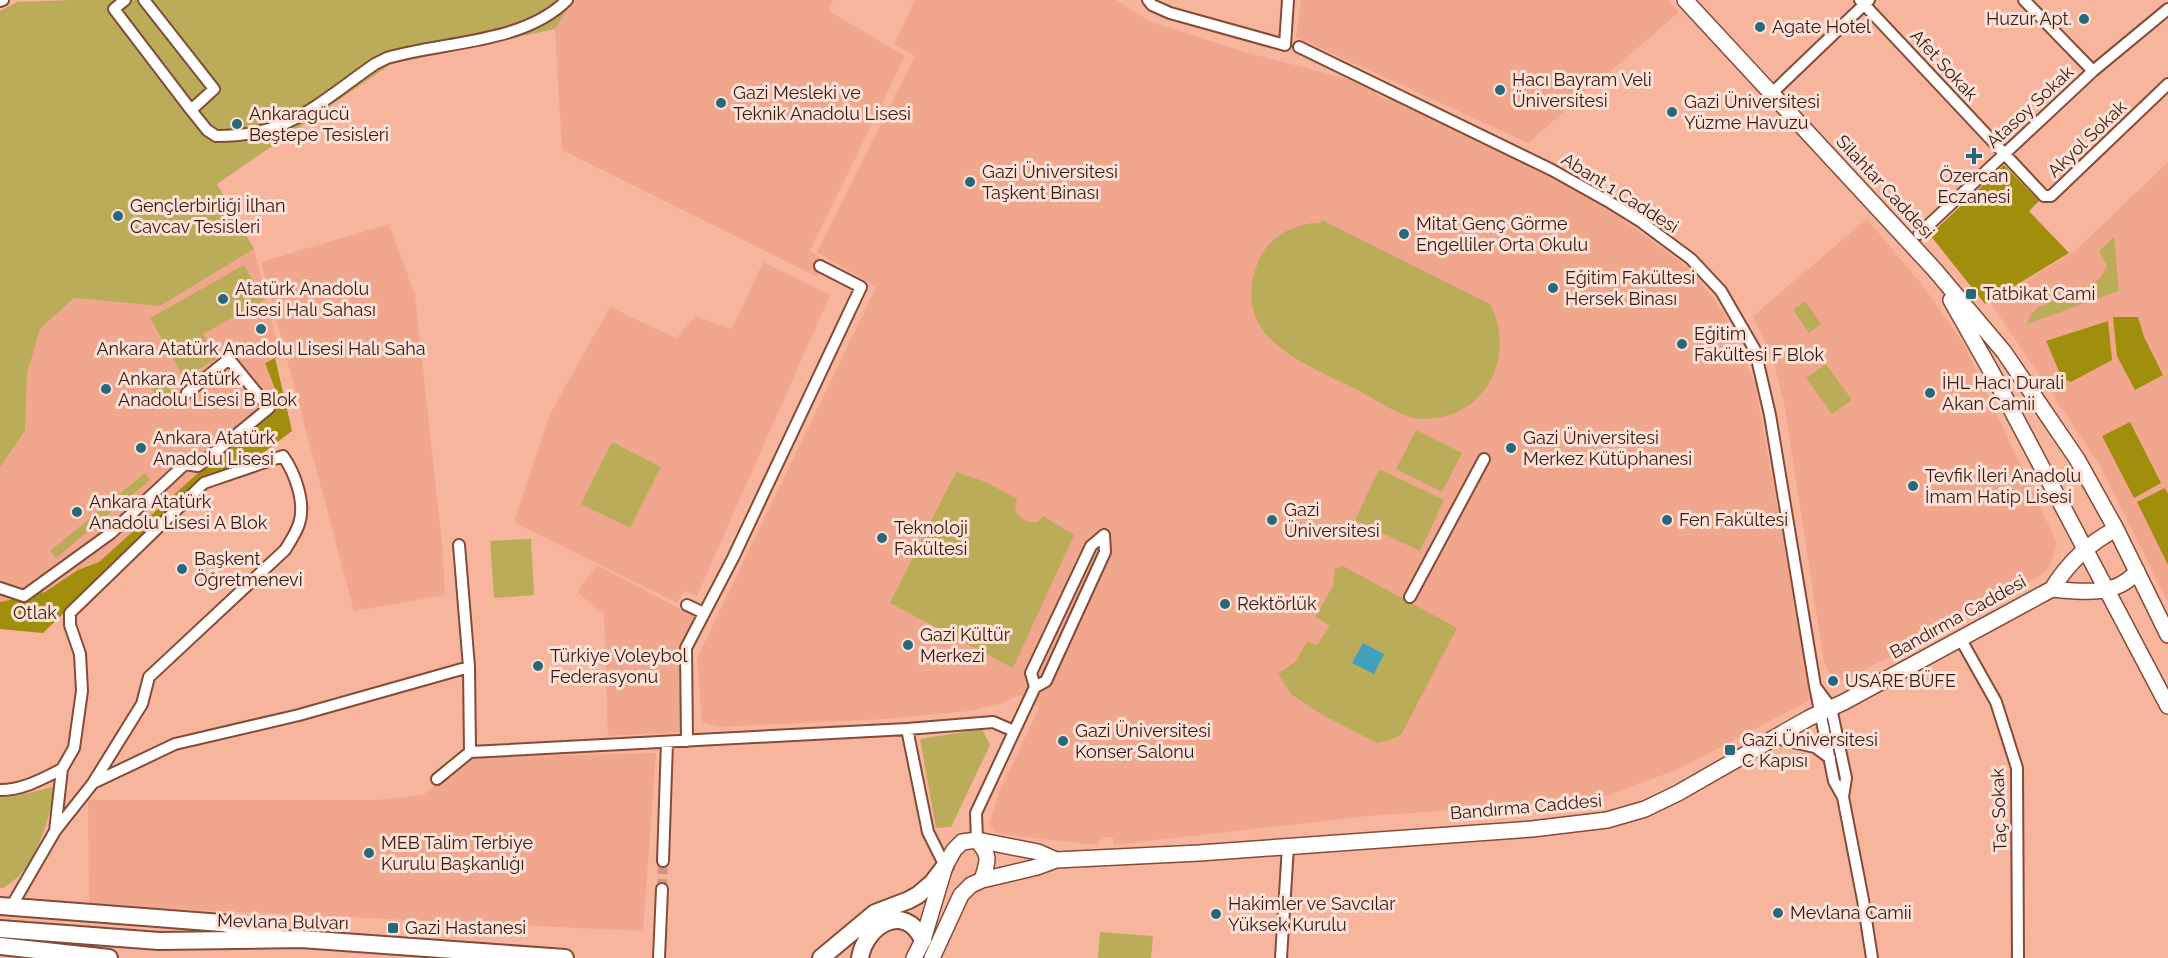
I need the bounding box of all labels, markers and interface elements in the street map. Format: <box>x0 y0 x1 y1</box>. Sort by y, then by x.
place label: Huzur Apt. <box>1986 8 2072 29</box>
marker: Huzur Apt. <box>2077 12 2091 26</box>
place label: Agate Hotel <box>1772 16 1871 37</box>
marker: Agate Hotel <box>1753 20 1767 34</box>
street label: Afet Sokak <box>1906 25 1983 105</box>
street label: Atasoy Sokak <box>1982 61 2078 152</box>
place label: Hacı Bayram Veli Üniversitesi <box>1512 69 1652 111</box>
place label: Gazi Mesleki ve Teknik Anadolu Lisesi <box>733 82 911 124</box>
marker: Hacı Bayram Veli Üniversitesi <box>1493 83 1507 97</box>
place label: Gazi Üniversitesi Yüzme Havuzu <box>1684 91 1820 133</box>
marker: Gazi Mesleki ve Teknik Anadolu Lisesi <box>714 96 728 110</box>
street label: Akyol Sokak <box>2043 96 2131 181</box>
place label: Ankaragücü Beştepe Tesisleri <box>249 103 389 145</box>
marker: Gazi Üniversitesi Yüzme Havuzu <box>1665 105 1679 119</box>
marker: Ankaragücü Beştepe Tesisleri <box>230 117 244 131</box>
street label: Silahtar Caddesi <box>1832 130 1939 243</box>
street label: Abant 1 Caddesi <box>1558 148 1683 237</box>
marker: Özercan Eczanesi <box>1967 149 1981 163</box>
place label: Gazi Üniversitesi Taşkent Binası <box>982 161 1118 203</box>
place label: Özercan Eczanesi <box>1938 165 2010 207</box>
marker: Gazi Üniversitesi Taşkent Binası <box>963 175 977 189</box>
place label: Gençlerbirliği İlhan Cavcav Tesisleri <box>130 195 286 237</box>
marker: Gençlerbirliği İlhan Cavcav Tesisleri <box>111 209 125 223</box>
place label: Mitat Genç Görme Engelliler Orta Okulu <box>1416 213 1588 255</box>
marker: Mitat Genç Görme Engelliler Orta Okulu <box>1397 227 1411 241</box>
place label: Eğitim Fakültesi Hersek Binası <box>1565 267 1695 309</box>
place label: Atatürk Anadolu Lisesi Halı Sahası <box>235 278 376 320</box>
marker: Eğitim Fakültesi Hersek Binası <box>1546 281 1560 295</box>
place label: Tatbikat Cami <box>1983 283 2095 304</box>
marker: Tatbikat Cami <box>1964 287 1978 301</box>
marker: Atatürk Anadolu Lisesi Halı Sahası <box>216 292 230 306</box>
marker: Ankara Atatürk Anadolu Lisesi Halı Saha <box>254 322 268 336</box>
place label: Eğitim Fakültesi F Blok <box>1694 323 1824 365</box>
marker: Eğitim Fakültesi F Blok <box>1675 337 1689 351</box>
place label: Ankara Atatürk Anadolu Lisesi Halı Saha <box>96 338 426 359</box>
place label: Ankara Atatürk Anadolu Lisesi B Blok <box>118 368 298 410</box>
place label: İHL Hacı Durali Akan Camii <box>1942 372 2064 414</box>
marker: Ankara Atatürk Anadolu Lisesi B Blok <box>99 382 113 396</box>
marker: İHL Hacı Durali Akan Camii <box>1923 386 1937 400</box>
place label: Ankara Atatürk Anadolu Lisesi <box>153 427 276 469</box>
place label: Gazi Üniversitesi Merkez Kütüphanesi <box>1523 427 1692 469</box>
marker: Ankara Atatürk Anadolu Lisesi <box>134 441 148 455</box>
marker: Gazi Üniversitesi Merkez Kütüphanesi <box>1504 441 1518 455</box>
place label: Tevfik İleri Anadolu İmam Hatip Lisesi <box>1925 465 2081 507</box>
marker: Tevfik İleri Anadolu İmam Hatip Lisesi <box>1906 479 1920 493</box>
place label: Ankara Atatürk Anadolu Lisesi A Blok <box>89 491 268 533</box>
place label: Gazi Üniversitesi <box>1284 499 1380 541</box>
marker: Ankara Atatürk Anadolu Lisesi A Blok <box>70 505 84 519</box>
place label: Fen Fakültesi <box>1679 509 1788 530</box>
marker: Gazi Üniversitesi <box>1265 513 1279 527</box>
marker: Fen Fakültesi <box>1660 513 1674 527</box>
place label: Teknoloji Fakültesi <box>894 517 968 559</box>
marker: Teknoloji Fakültesi <box>875 531 889 545</box>
place label: Başkent Öğretmenevi <box>194 548 303 590</box>
marker: Başkent Öğretmenevi <box>175 562 189 576</box>
street label: Bandırma Caddesi <box>1886 570 2029 663</box>
place label: Rektörlük <box>1237 593 1317 614</box>
marker: Rektörlük <box>1218 597 1232 611</box>
park label: Otlak <box>13 602 57 623</box>
place label: Gazi Kültür Merkezi <box>920 624 1011 666</box>
marker: Gazi Kültür Merkezi <box>901 638 915 652</box>
place label: Türkiye Voleybol Federasyonu <box>550 645 687 687</box>
marker: Türkiye Voleybol Federasyonu <box>531 659 545 673</box>
place label: USARE BÜFE <box>1845 670 1956 691</box>
marker: USARE BÜFE <box>1826 674 1840 688</box>
place label: Gazi Üniversitesi Konser Salonu <box>1075 720 1211 762</box>
place label: Gazi Üniversitesi C Kapısı <box>1742 729 1878 771</box>
marker: Gazi Üniversitesi Konser Salonu <box>1056 734 1070 748</box>
marker: Gazi Üniversitesi C Kapısı <box>1723 743 1737 757</box>
street label: Taç Sokak <box>1987 767 2010 852</box>
street label: Bandırma Caddesi <box>1449 789 1603 824</box>
place label: MEB Talim Terbiye Kurulu Başkanlığı <box>381 832 533 874</box>
marker: MEB Talim Terbiye Kurulu Başkanlığı <box>362 846 376 860</box>
place label: Hakimler ve Savcılar Yüksek Kurulu <box>1228 893 1396 935</box>
place label: Mevlana Camii <box>1790 902 1912 923</box>
marker: Mevlana Camii <box>1771 906 1785 920</box>
marker: Hakimler ve Savcılar Yüksek Kurulu <box>1209 907 1223 921</box>
street label: Mevlana Bulvarı <box>217 910 349 933</box>
place label: Gazi Hastanesi <box>405 917 526 938</box>
marker: Gazi Hastanesi <box>386 921 400 935</box>

